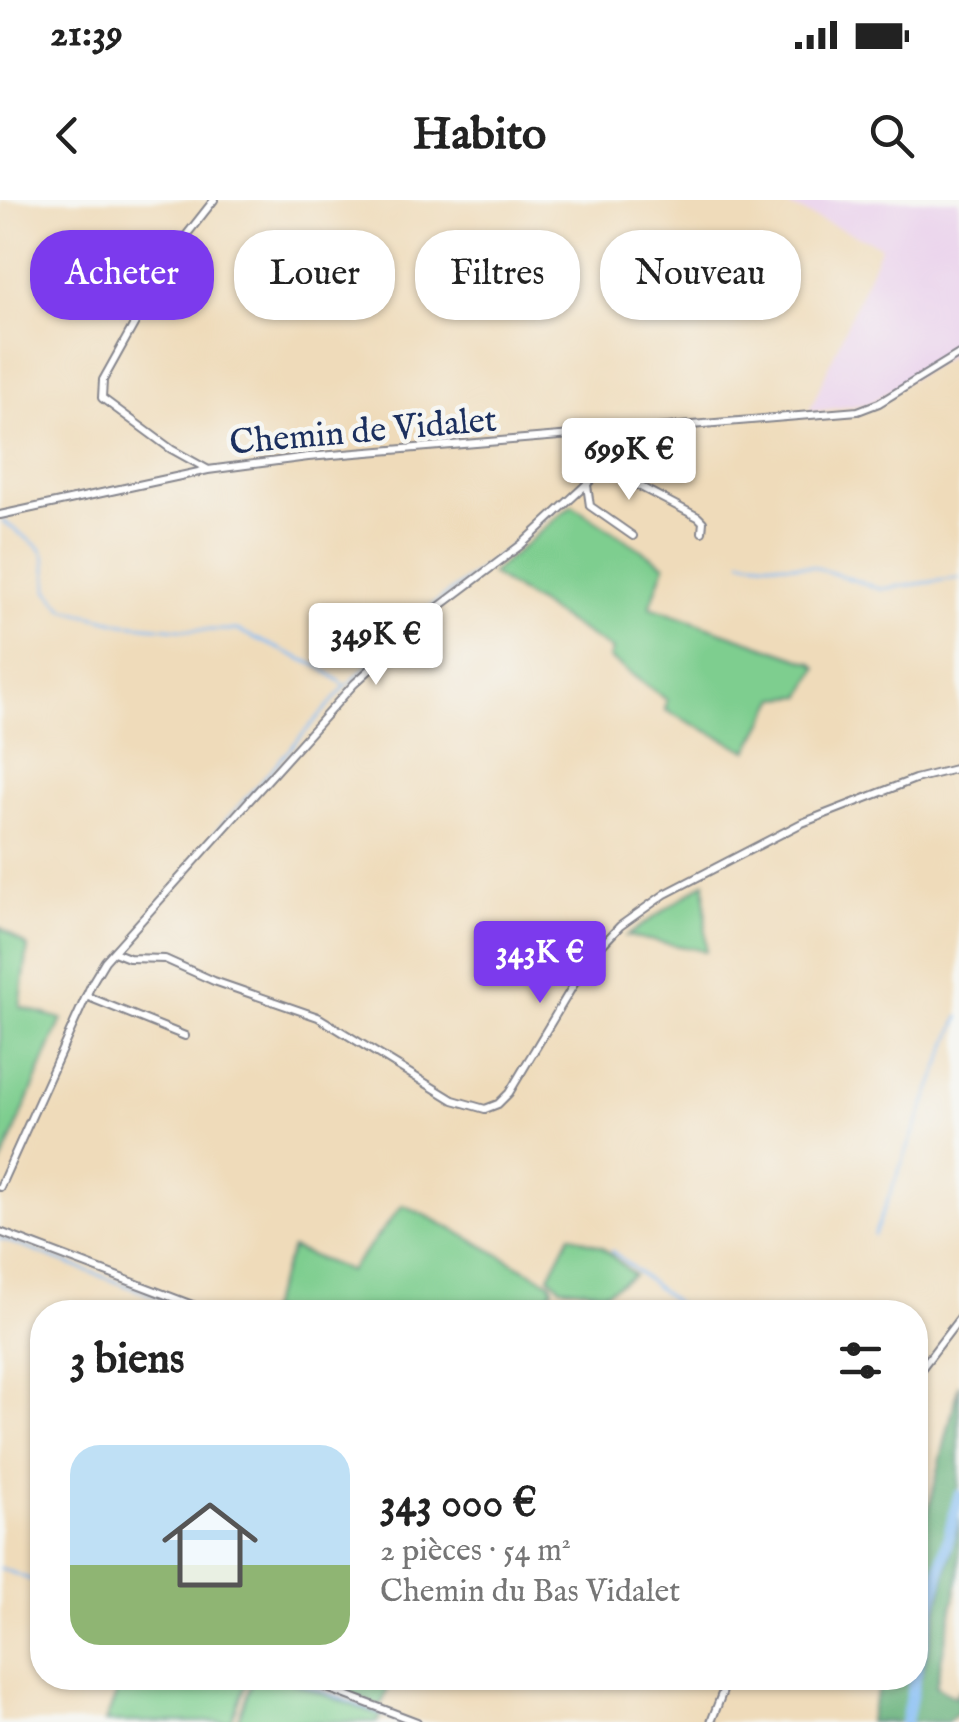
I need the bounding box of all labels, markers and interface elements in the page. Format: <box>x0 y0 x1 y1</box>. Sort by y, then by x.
text: 21:39 <box>50 11 123 59</box>
text: Habito <box>413 107 546 164</box>
icon: back <box>40 108 95 163</box>
icon: search <box>864 108 919 163</box>
chip: Acheter <box>30 230 214 320</box>
chip: Louer <box>234 230 395 320</box>
chip: Filtres <box>415 230 580 320</box>
chip: Nouveau <box>600 230 801 320</box>
street label: Chemin de Vidalet <box>228 398 499 467</box>
pin: 699K € <box>548 418 710 503</box>
text: 699K € <box>584 430 674 471</box>
pin: 349K € <box>295 603 457 688</box>
text: 349K € <box>331 615 421 656</box>
pin: 343K € <box>459 921 621 1006</box>
text: 343K € <box>496 933 584 974</box>
icon: filters <box>833 1333 888 1388</box>
text: 3 biens <box>70 1334 185 1387</box>
text: 343 000 € <box>380 1478 537 1531</box>
icon: home <box>150 1485 270 1605</box>
text: 2 pièces · 54 m² <box>380 1531 571 1572</box>
text: Chemin du Bas Vidalet <box>380 1572 680 1613</box>

